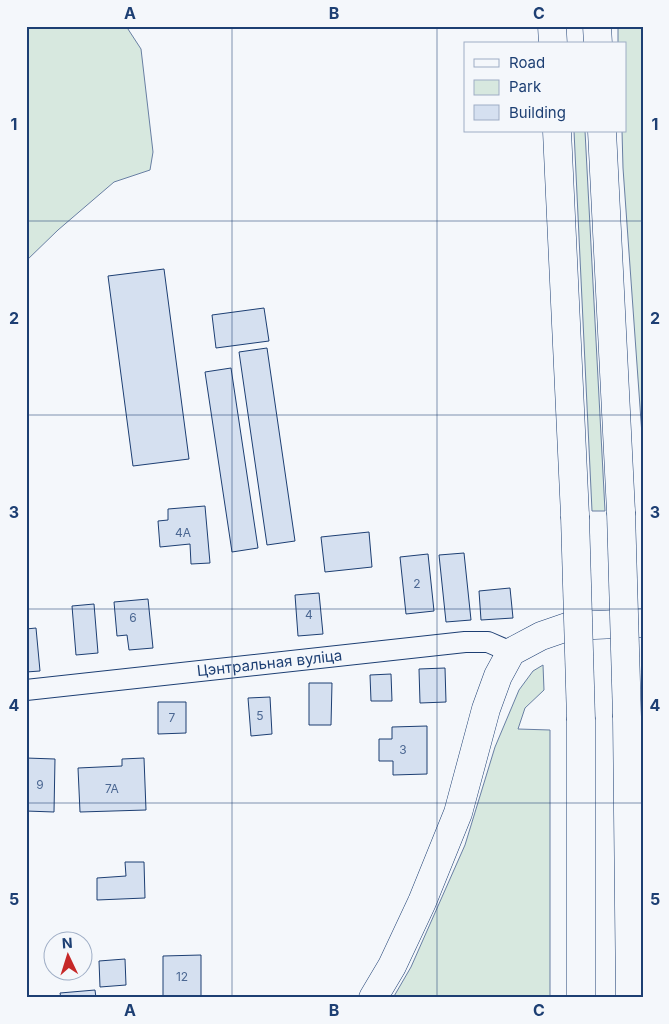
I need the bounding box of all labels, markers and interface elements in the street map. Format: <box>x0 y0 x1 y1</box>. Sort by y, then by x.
text: A <box>124 3 136 23</box>
text: B <box>329 3 339 23</box>
text: C <box>533 3 545 23</box>
legend <box>464 42 626 132</box>
text: Road <box>509 53 545 72</box>
text: Park <box>509 77 542 96</box>
text: Building <box>509 103 566 122</box>
text: 1 <box>11 114 17 134</box>
text: 1 <box>652 114 658 134</box>
text: 2 <box>9 308 19 328</box>
text: 2 <box>650 308 660 328</box>
text: 3 <box>9 502 19 522</box>
text: 3 <box>650 502 660 522</box>
house number: 4А <box>175 525 191 540</box>
house number: 2 <box>413 576 421 591</box>
house number: 4 <box>305 607 313 622</box>
house number: 6 <box>129 610 137 625</box>
street label: Цэнтральная вуліца <box>196 645 343 680</box>
text: 4 <box>9 695 20 715</box>
text: 4 <box>650 695 661 715</box>
house number: 5 <box>256 708 264 723</box>
house number: 7 <box>169 710 176 725</box>
house number: 3 <box>399 742 407 757</box>
house number: 9 <box>36 777 44 792</box>
house number: 7А <box>105 781 119 796</box>
text: 5 <box>9 889 19 909</box>
text: 5 <box>650 889 660 909</box>
north arrow <box>42 932 92 982</box>
text: N <box>61 934 73 951</box>
house number: 12 <box>176 969 188 984</box>
text: A <box>124 1000 136 1020</box>
text: B <box>329 1000 339 1020</box>
text: C <box>533 1000 545 1020</box>

